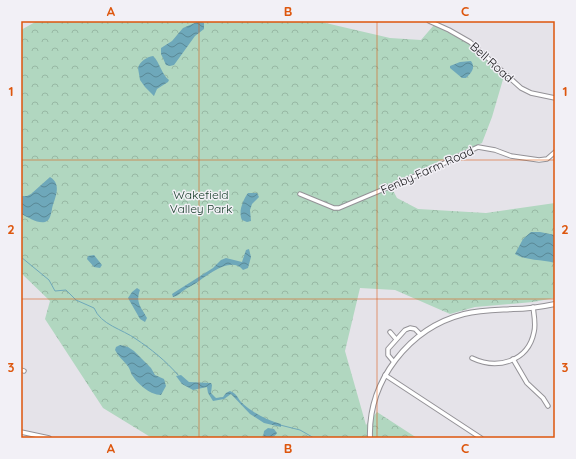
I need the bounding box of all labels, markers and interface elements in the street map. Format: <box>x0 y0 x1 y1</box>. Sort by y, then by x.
text: A <box>107 3 116 19</box>
text: B <box>284 3 292 19</box>
text: C <box>461 3 469 19</box>
street label: Bell Road <box>467 39 517 85</box>
text: 1 <box>8 83 14 99</box>
text: 1 <box>562 83 568 99</box>
street label: Fenby Farm Road <box>378 143 476 197</box>
park label: Wakefield Valley Park <box>170 187 232 216</box>
text: 2 <box>7 221 15 237</box>
text: 2 <box>561 221 569 237</box>
text: 3 <box>8 359 15 375</box>
text: 3 <box>562 359 569 375</box>
text: A <box>107 440 116 456</box>
text: B <box>284 440 292 456</box>
text: C <box>461 440 469 456</box>

